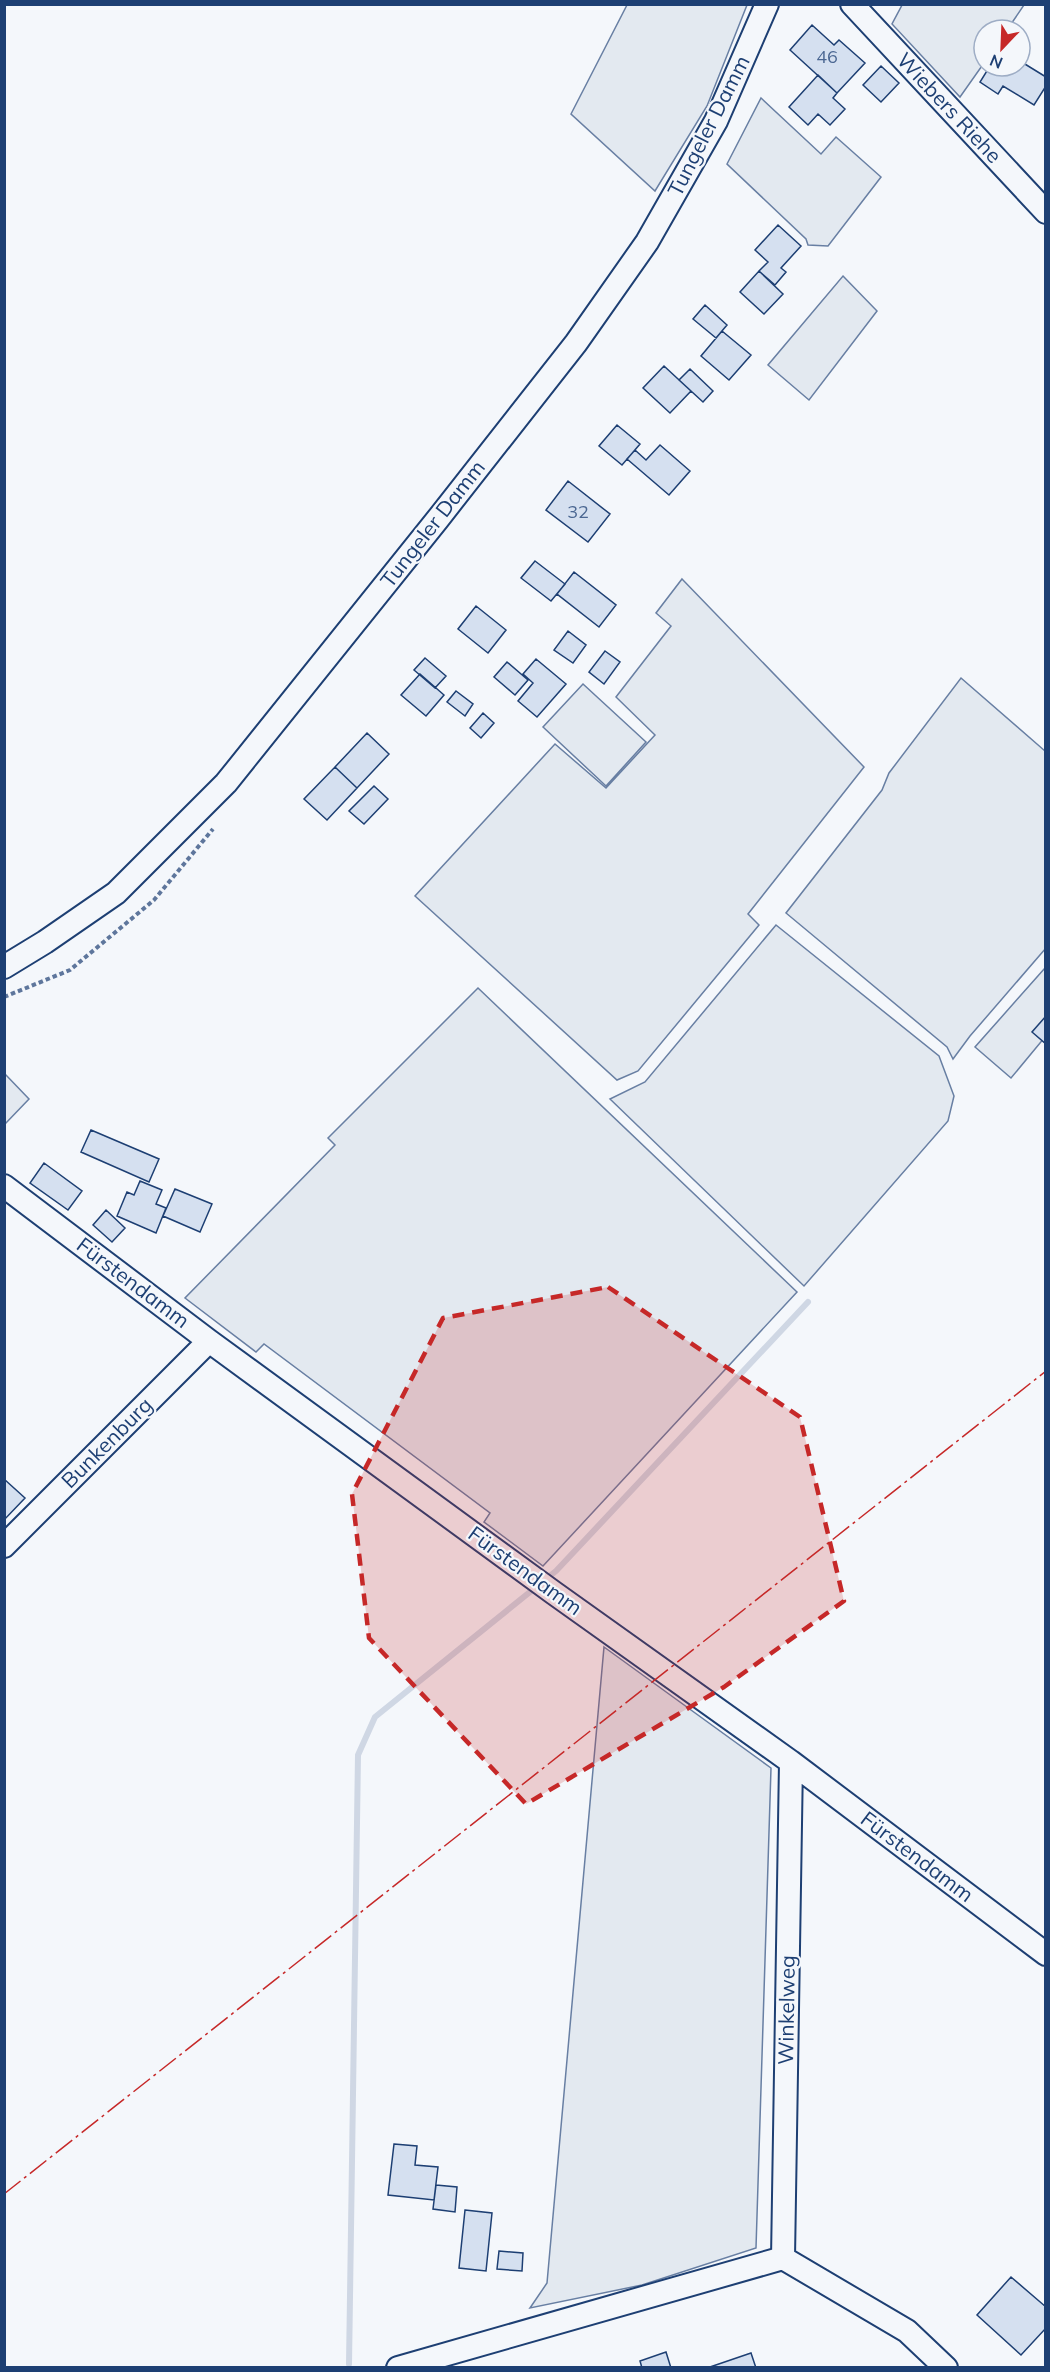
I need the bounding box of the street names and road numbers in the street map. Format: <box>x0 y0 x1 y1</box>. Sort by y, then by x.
street label: Wiebers Riehe <box>892 47 1008 168</box>
street label: Tungeler Damm <box>661 51 755 200</box>
street label: Tungeler Damm <box>374 455 490 592</box>
street label: Fürstendamm <box>72 1231 195 1333</box>
street label: Bunkenburg <box>55 1391 157 1493</box>
street label: Fürstendamm <box>464 1520 588 1620</box>
street label: Fürstendamm <box>856 1805 979 1907</box>
street label: Winkelweg <box>772 1955 800 2065</box>

